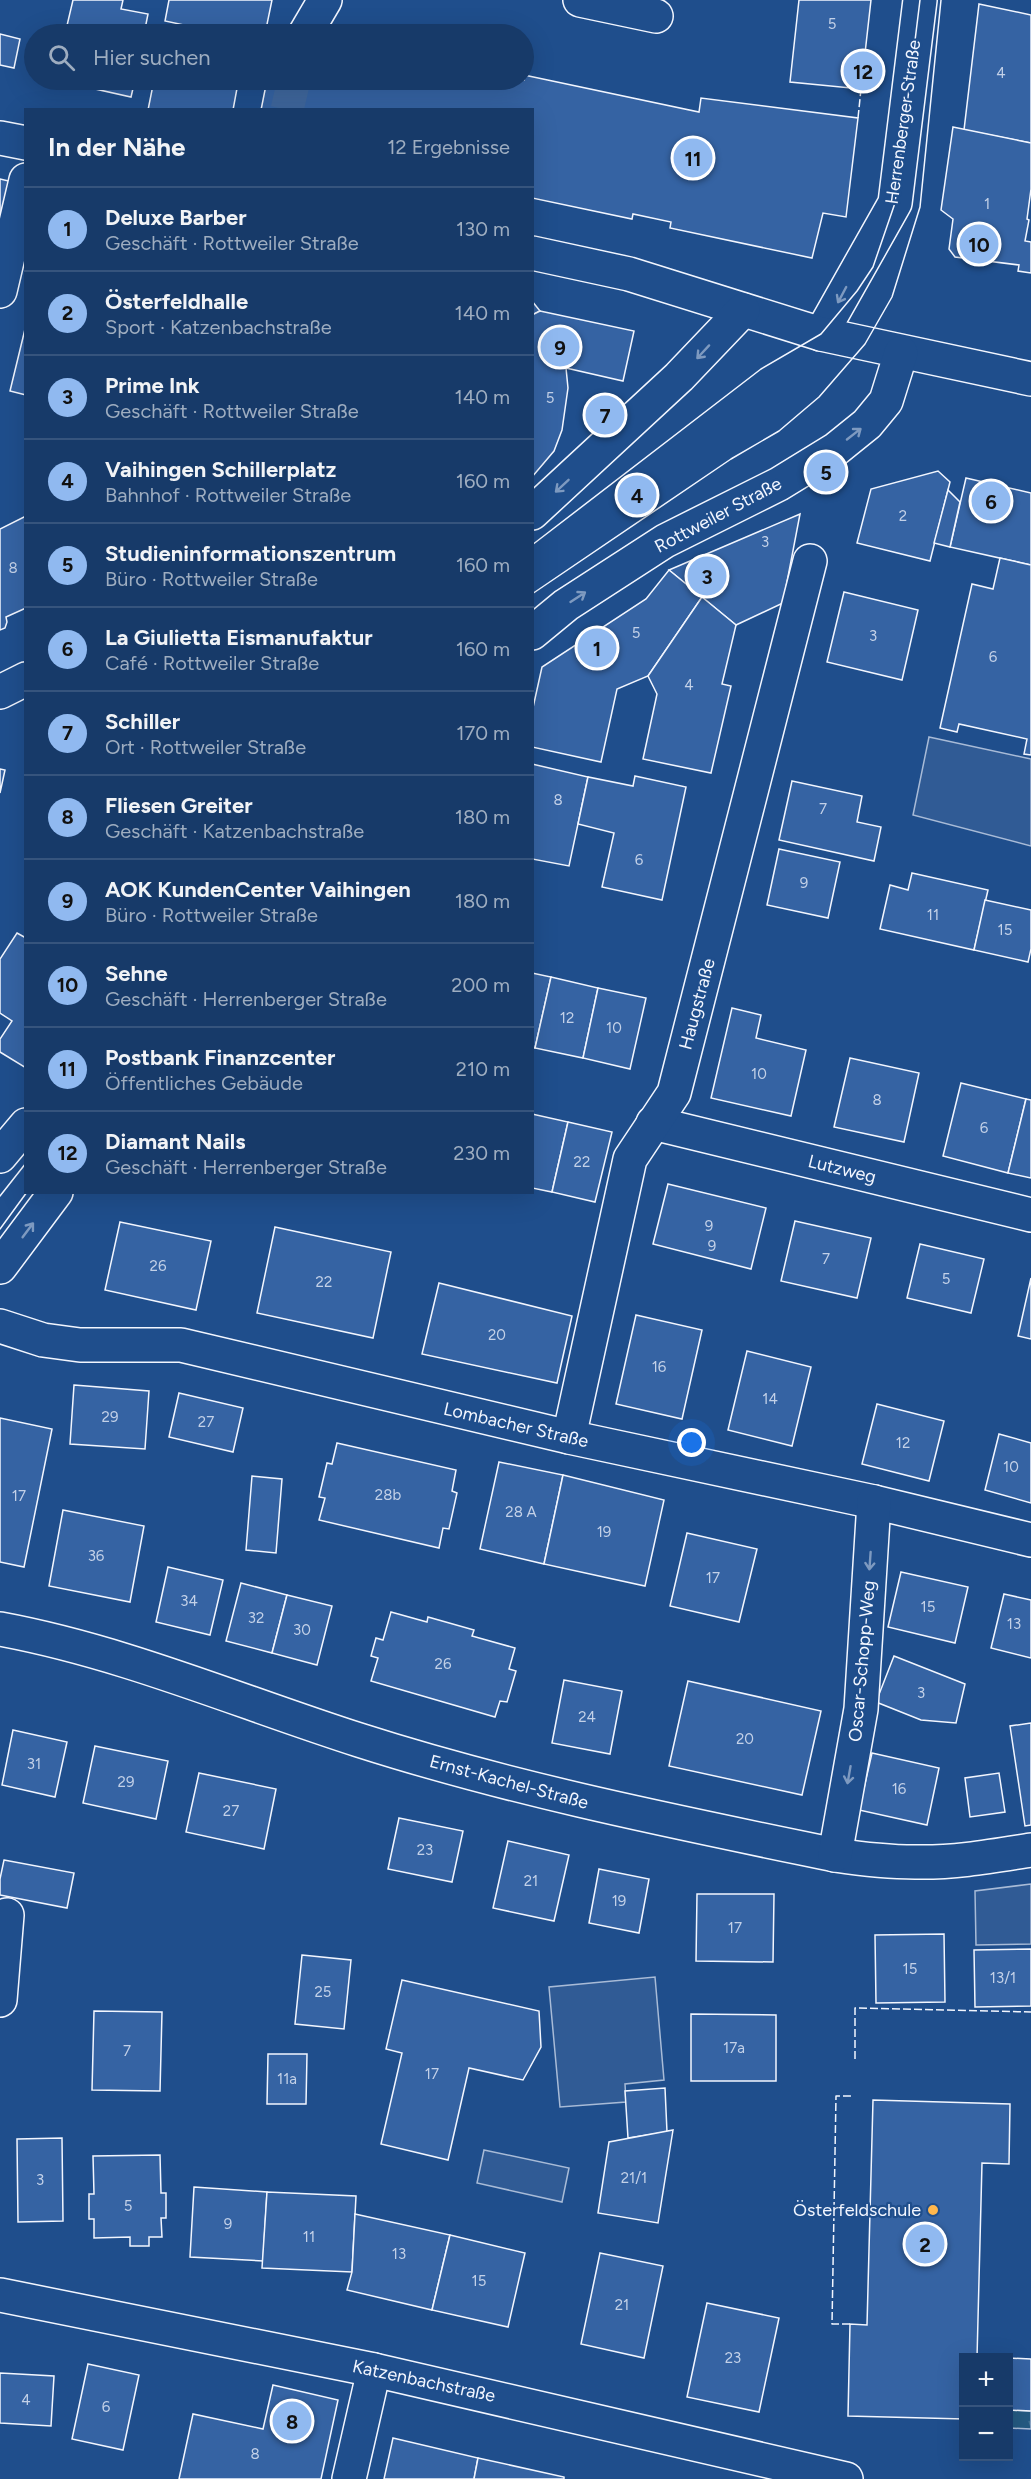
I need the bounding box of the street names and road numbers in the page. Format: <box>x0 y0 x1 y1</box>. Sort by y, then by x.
street label: Herrenberger Straße <box>881 38 925 206</box>
street label: Rottweiler Straße <box>651 472 785 558</box>
street label: Haugstraße <box>674 956 720 1052</box>
street label: Lutzweg <box>806 1150 878 1188</box>
street label: Lombacher Straße <box>441 1398 591 1452</box>
street label: Oscar-Schopp-Weg <box>844 1579 880 1743</box>
street label: Ernst-Kachel-Straße <box>427 1750 591 1814</box>
street label: Katzenbachstraße <box>351 2355 498 2407</box>

